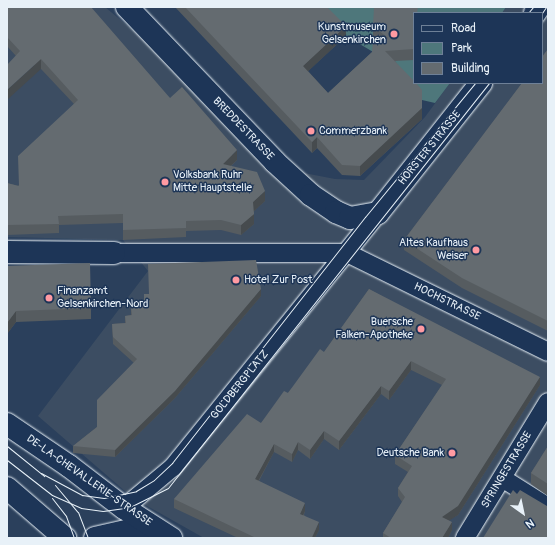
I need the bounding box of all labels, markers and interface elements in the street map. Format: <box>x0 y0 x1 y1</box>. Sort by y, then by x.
legend <box>413 12 543 84</box>
place label: Kunstmuseum Gelsenkirchen <box>318 21 386 47</box>
text: Road <box>451 21 476 36</box>
marker: Kunstmuseum Gelsenkirchen <box>389 29 399 39</box>
text: Park <box>451 41 472 56</box>
text: Building <box>451 61 490 76</box>
street label: BREDDESTRASSE <box>210 95 276 163</box>
street label: HORSTER STRASSE <box>396 108 464 188</box>
place label: Commerzbank <box>319 124 387 138</box>
marker: Commerzbank <box>306 126 316 136</box>
place label: Volksbank Ruhr Mitte Hauptstelle <box>173 169 252 195</box>
marker: Volksbank Ruhr Mitte Hauptstelle <box>160 177 170 187</box>
place label: Altes Kaufhaus Weiser <box>399 237 468 263</box>
marker: Altes Kaufhaus Weiser <box>471 245 481 255</box>
place label: Hotel Zur Post <box>244 273 312 287</box>
marker: Hotel Zur Post <box>231 275 241 285</box>
street label: HOCHSTRASSE <box>412 280 482 324</box>
place label: Finanzamt Gelsenkirchen-Nord <box>57 285 148 311</box>
marker: Finanzamt Gelsenkirchen-Nord <box>44 293 54 303</box>
place label: Buersche Falken-Apotheke <box>335 316 413 342</box>
marker: Buersche Falken-Apotheke <box>416 324 426 334</box>
street label: GOLDBERGPLATZ <box>208 348 272 422</box>
street label: SPRINGESTRASSE <box>479 429 535 511</box>
street label: DE-LA-CHEVALLERIE-STRASSE <box>24 433 154 529</box>
place label: Deutsche Bank <box>376 446 444 460</box>
marker: Deutsche Bank <box>447 448 457 458</box>
north arrow <box>503 493 543 533</box>
text: N <box>523 516 536 531</box>

